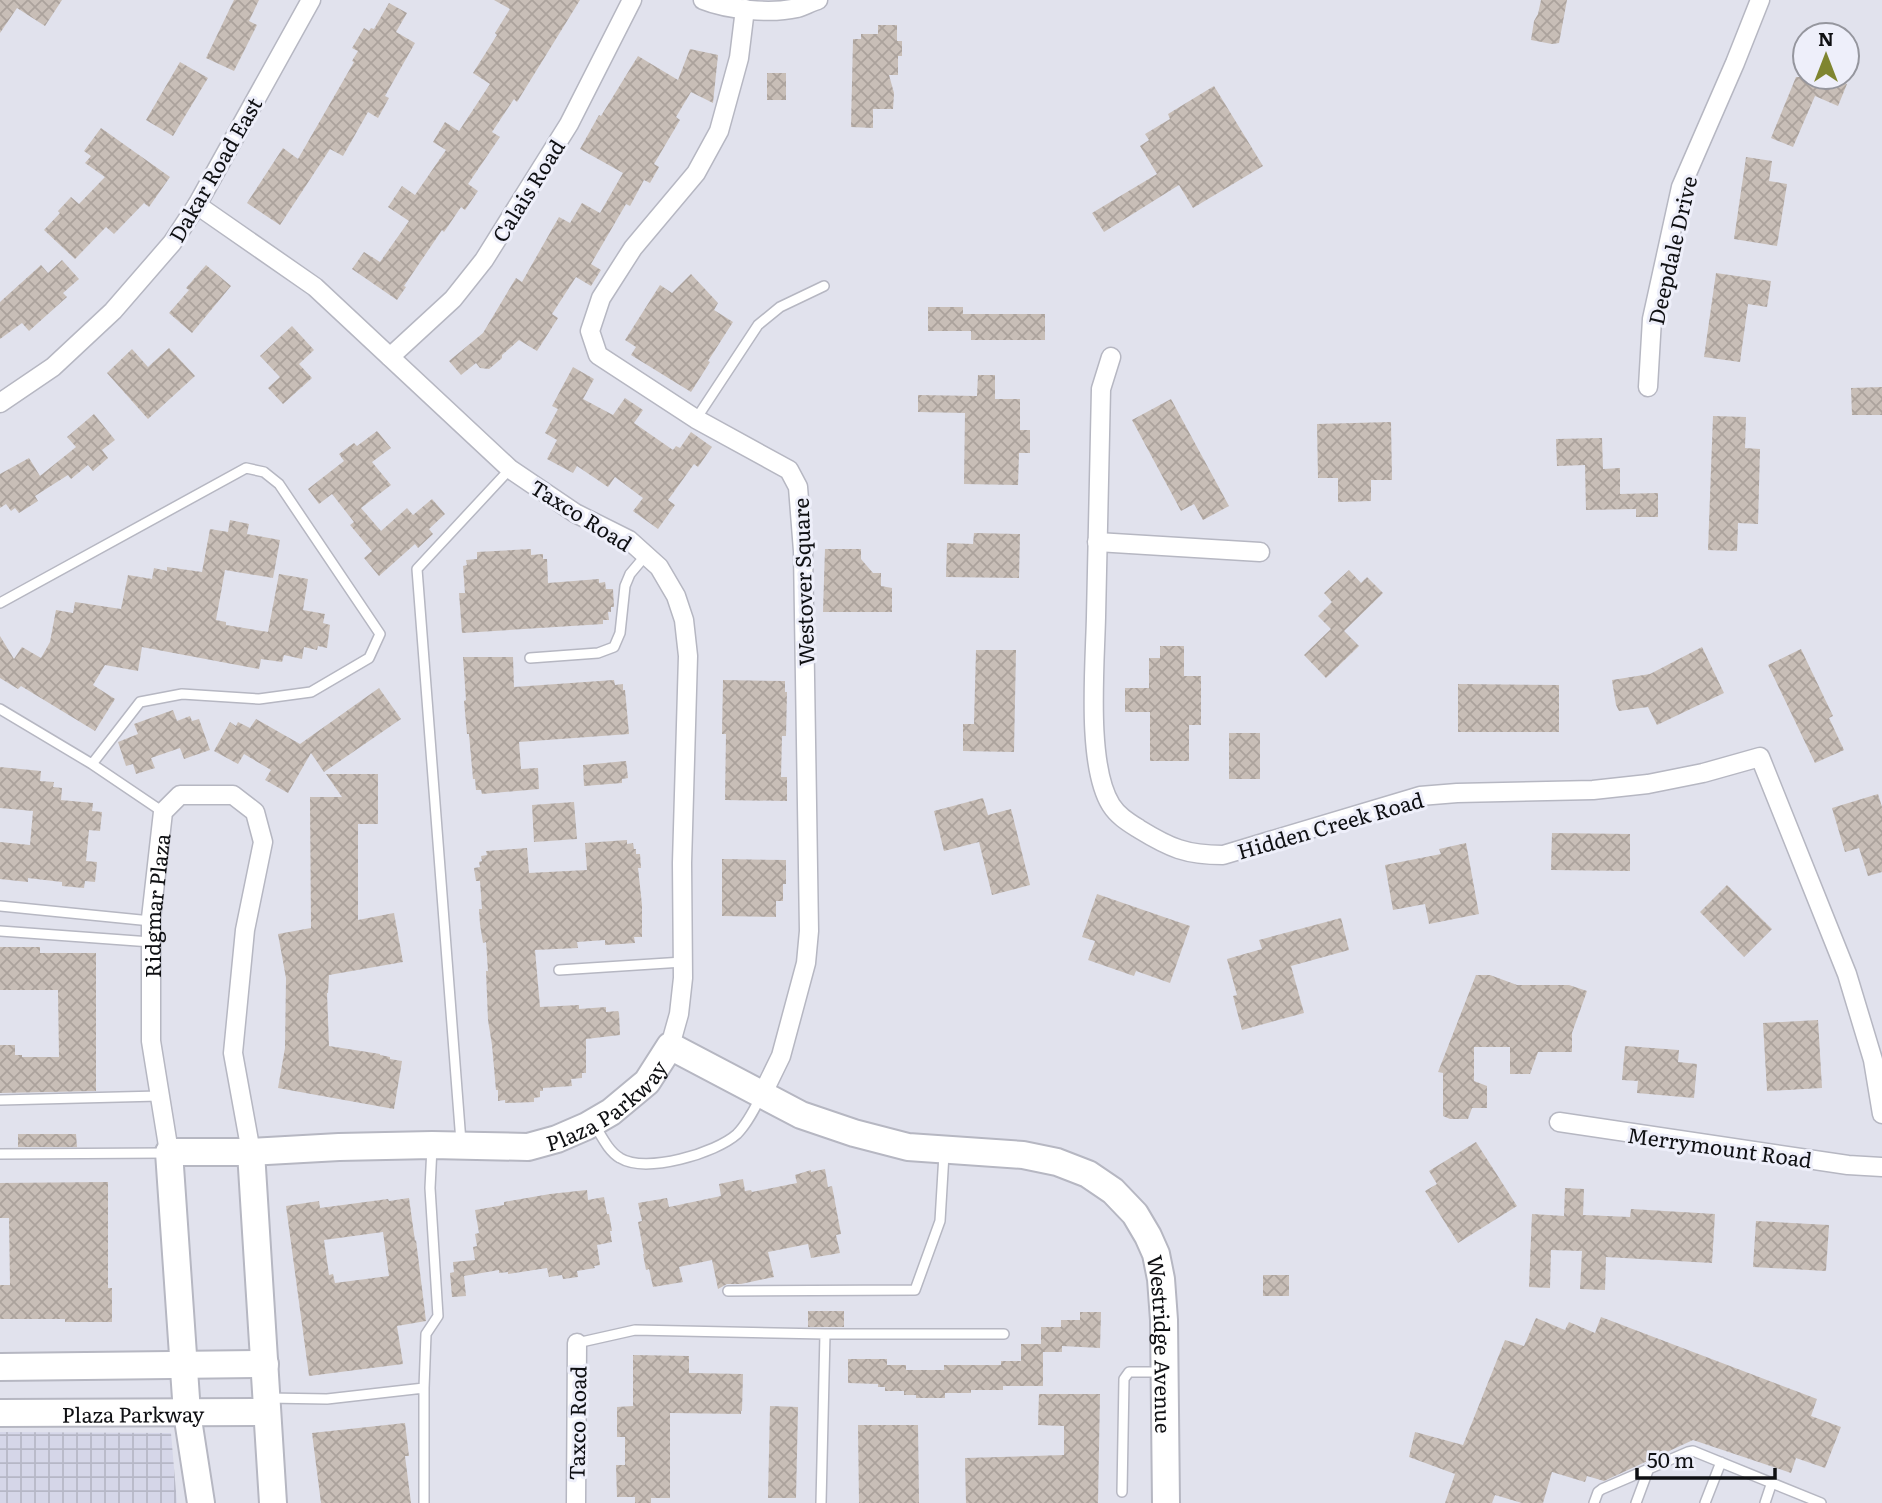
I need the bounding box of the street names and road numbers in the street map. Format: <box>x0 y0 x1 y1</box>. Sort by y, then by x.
street label: Dakar Road East <box>160 90 268 247</box>
street label: Calais Road <box>483 133 571 247</box>
street label: Deepdale Drive <box>1639 172 1703 327</box>
street label: Taxco Road <box>525 470 639 558</box>
street label: Westover Square <box>784 497 820 666</box>
street label: Hidden Creek Road <box>1233 783 1427 865</box>
street label: Ridgmar Plaza <box>136 831 176 978</box>
street label: Plaza Parkway <box>542 1053 673 1157</box>
street label: Merrymount Road <box>1626 1118 1814 1174</box>
street label: Westridge Avenue <box>1141 1252 1181 1434</box>
street label: Taxco Road <box>560 1365 593 1481</box>
street label: Plaza Parkway <box>62 1397 205 1428</box>

